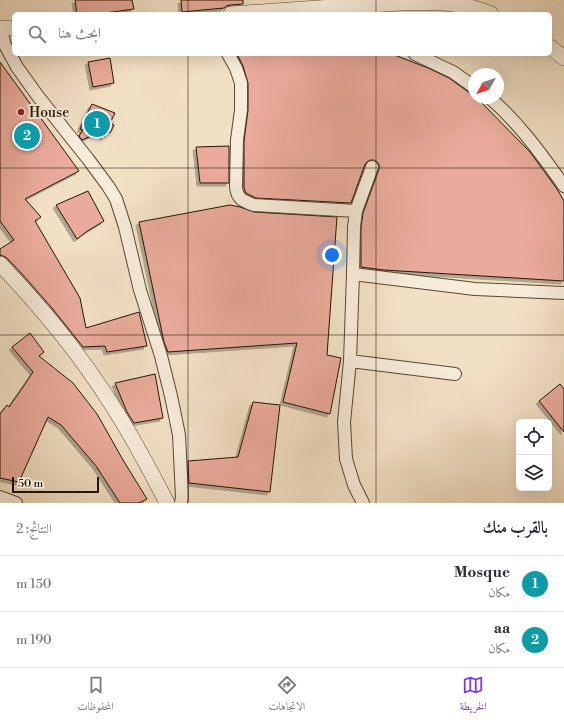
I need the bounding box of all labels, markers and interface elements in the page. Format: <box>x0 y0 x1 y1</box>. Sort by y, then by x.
search box <box>12 12 552 56</box>
icon: search <box>26 23 48 45</box>
text: ابحث هنا <box>58 24 101 43</box>
north arrow <box>468 68 504 104</box>
place label: House <box>29 104 69 122</box>
marker: House <box>16 107 26 117</box>
pin: 1 <box>84 109 110 139</box>
pin: 2 <box>14 121 40 151</box>
your location <box>322 245 342 265</box>
map controls <box>516 419 552 491</box>
button: locate <box>516 419 552 455</box>
button: layers <box>516 455 552 491</box>
scale bar <box>12 475 99 494</box>
text: 50 m <box>18 477 43 491</box>
text: بالقرب منك <box>482 517 548 539</box>
text: النتائج: 2 <box>16 521 52 537</box>
text: Mosque <box>454 563 510 582</box>
text: 150 m <box>16 576 51 592</box>
text: 1 <box>532 576 538 592</box>
text: مكان <box>488 585 510 601</box>
text: aa <box>494 619 510 638</box>
text: 190 m <box>16 632 52 648</box>
text: 2 <box>531 632 539 648</box>
text: مكان <box>488 641 510 657</box>
tab: المحفوظات <box>77 674 114 717</box>
tab: الاتجاهات <box>268 674 305 717</box>
tab: الخريطة <box>460 674 487 717</box>

